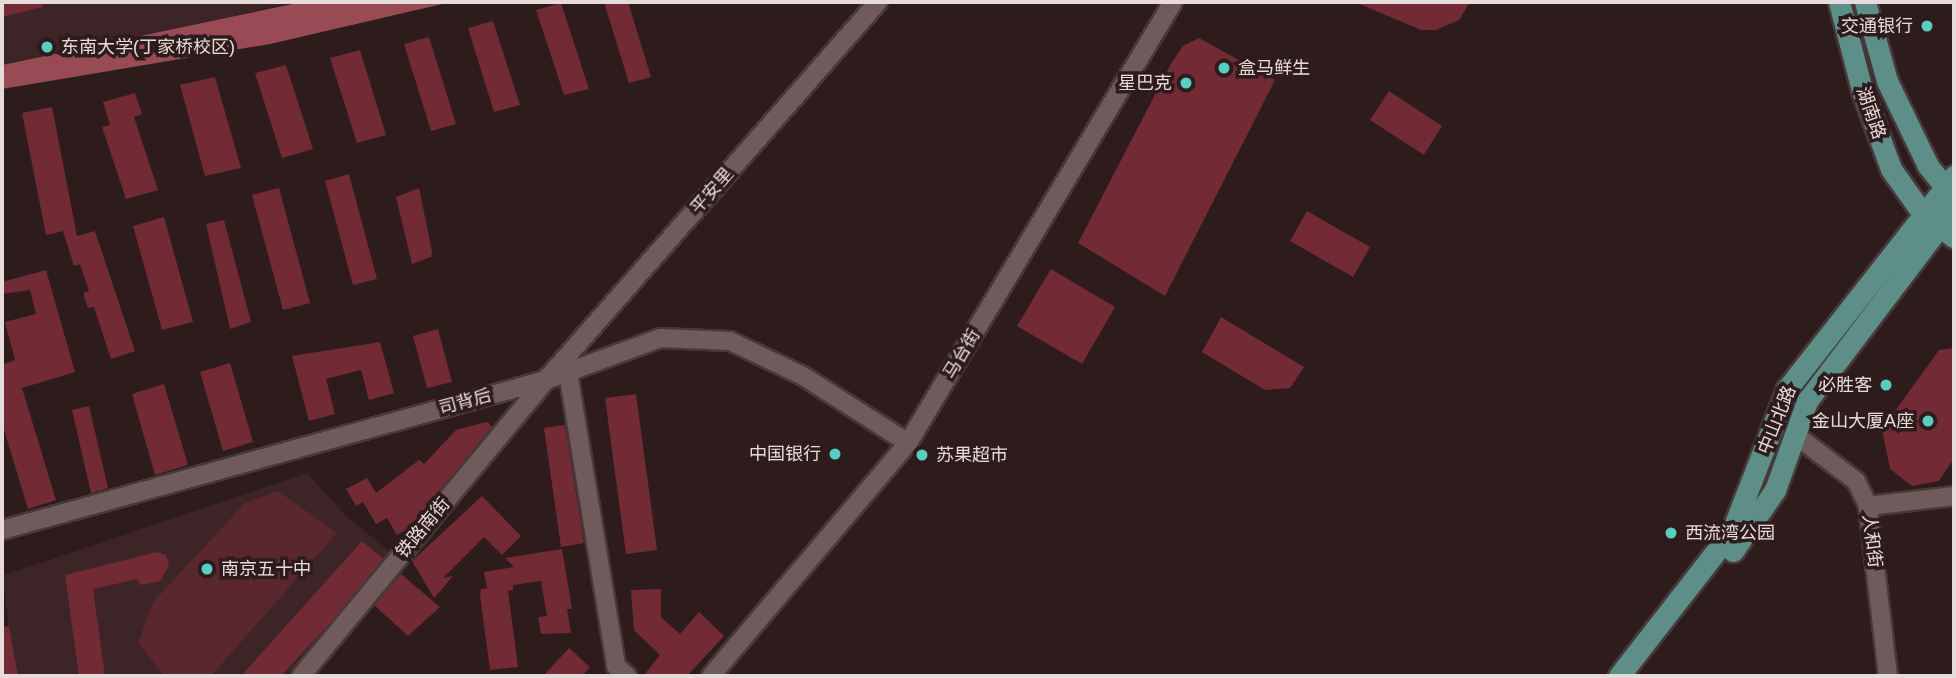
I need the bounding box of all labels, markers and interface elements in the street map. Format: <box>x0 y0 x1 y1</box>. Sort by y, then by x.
place label: 交通银行 <box>1841 15 1913 37</box>
marker: 交通银行 <box>1919 18 1935 34</box>
place label: 东南大学(丁家桥校区) <box>61 36 235 58</box>
marker: 东南大学(丁家桥校区) <box>39 39 55 55</box>
place label: 盒马鲜生 <box>1238 57 1310 79</box>
marker: 盒马鲜生 <box>1216 60 1232 76</box>
place label: 星巴克 <box>1118 72 1172 94</box>
marker: 星巴克 <box>1178 75 1194 91</box>
street label: 湖南路 <box>1852 84 1890 142</box>
street label: 平安里 <box>686 164 738 218</box>
street label: 马台街 <box>939 325 985 383</box>
place label: 必胜客 <box>1818 374 1872 396</box>
marker: 必胜客 <box>1878 377 1894 393</box>
street label: 中山北路 <box>1754 383 1800 457</box>
street label: 司背后 <box>436 385 494 419</box>
place label: 金山大厦A座 <box>1812 410 1914 432</box>
marker: 金山大厦A座 <box>1920 413 1936 429</box>
place label: 中国银行 <box>749 443 821 465</box>
place label: 苏果超市 <box>936 444 1008 466</box>
marker: 中国银行 <box>827 446 843 462</box>
marker: 苏果超市 <box>914 447 930 463</box>
street label: 铁路南街 <box>392 493 454 563</box>
street label: 人和街 <box>1858 513 1886 569</box>
place label: 西流湾公园 <box>1685 522 1775 544</box>
marker: 西流湾公园 <box>1663 525 1679 541</box>
place label: 南京五十中 <box>221 558 311 580</box>
marker: 南京五十中 <box>199 561 215 577</box>

